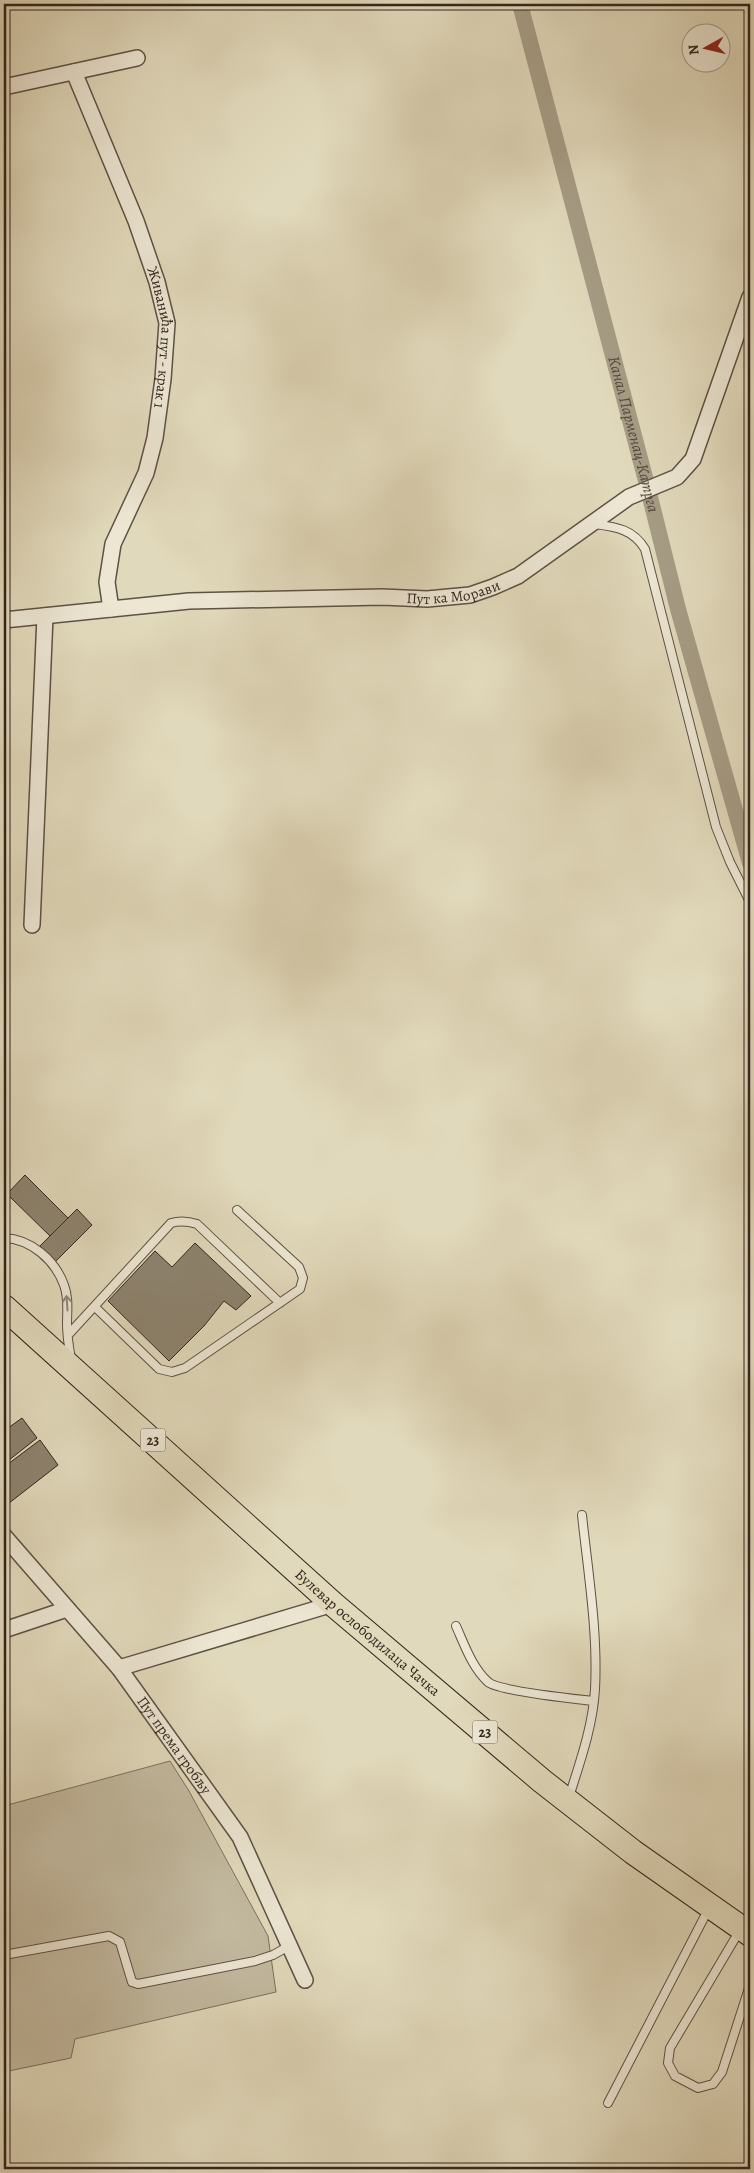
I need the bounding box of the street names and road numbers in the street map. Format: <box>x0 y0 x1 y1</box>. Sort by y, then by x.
street label: Живанића пут - крак 1 <box>142 264 177 410</box>
street label: Пут ка Морави <box>406 575 503 609</box>
road number: 23 <box>140 1428 166 1452</box>
street label: Булевар ослободилаца Чачка <box>291 1564 445 1701</box>
street label: Пут према гробљу <box>132 1692 216 1798</box>
road number: 23 <box>472 1720 498 1744</box>

